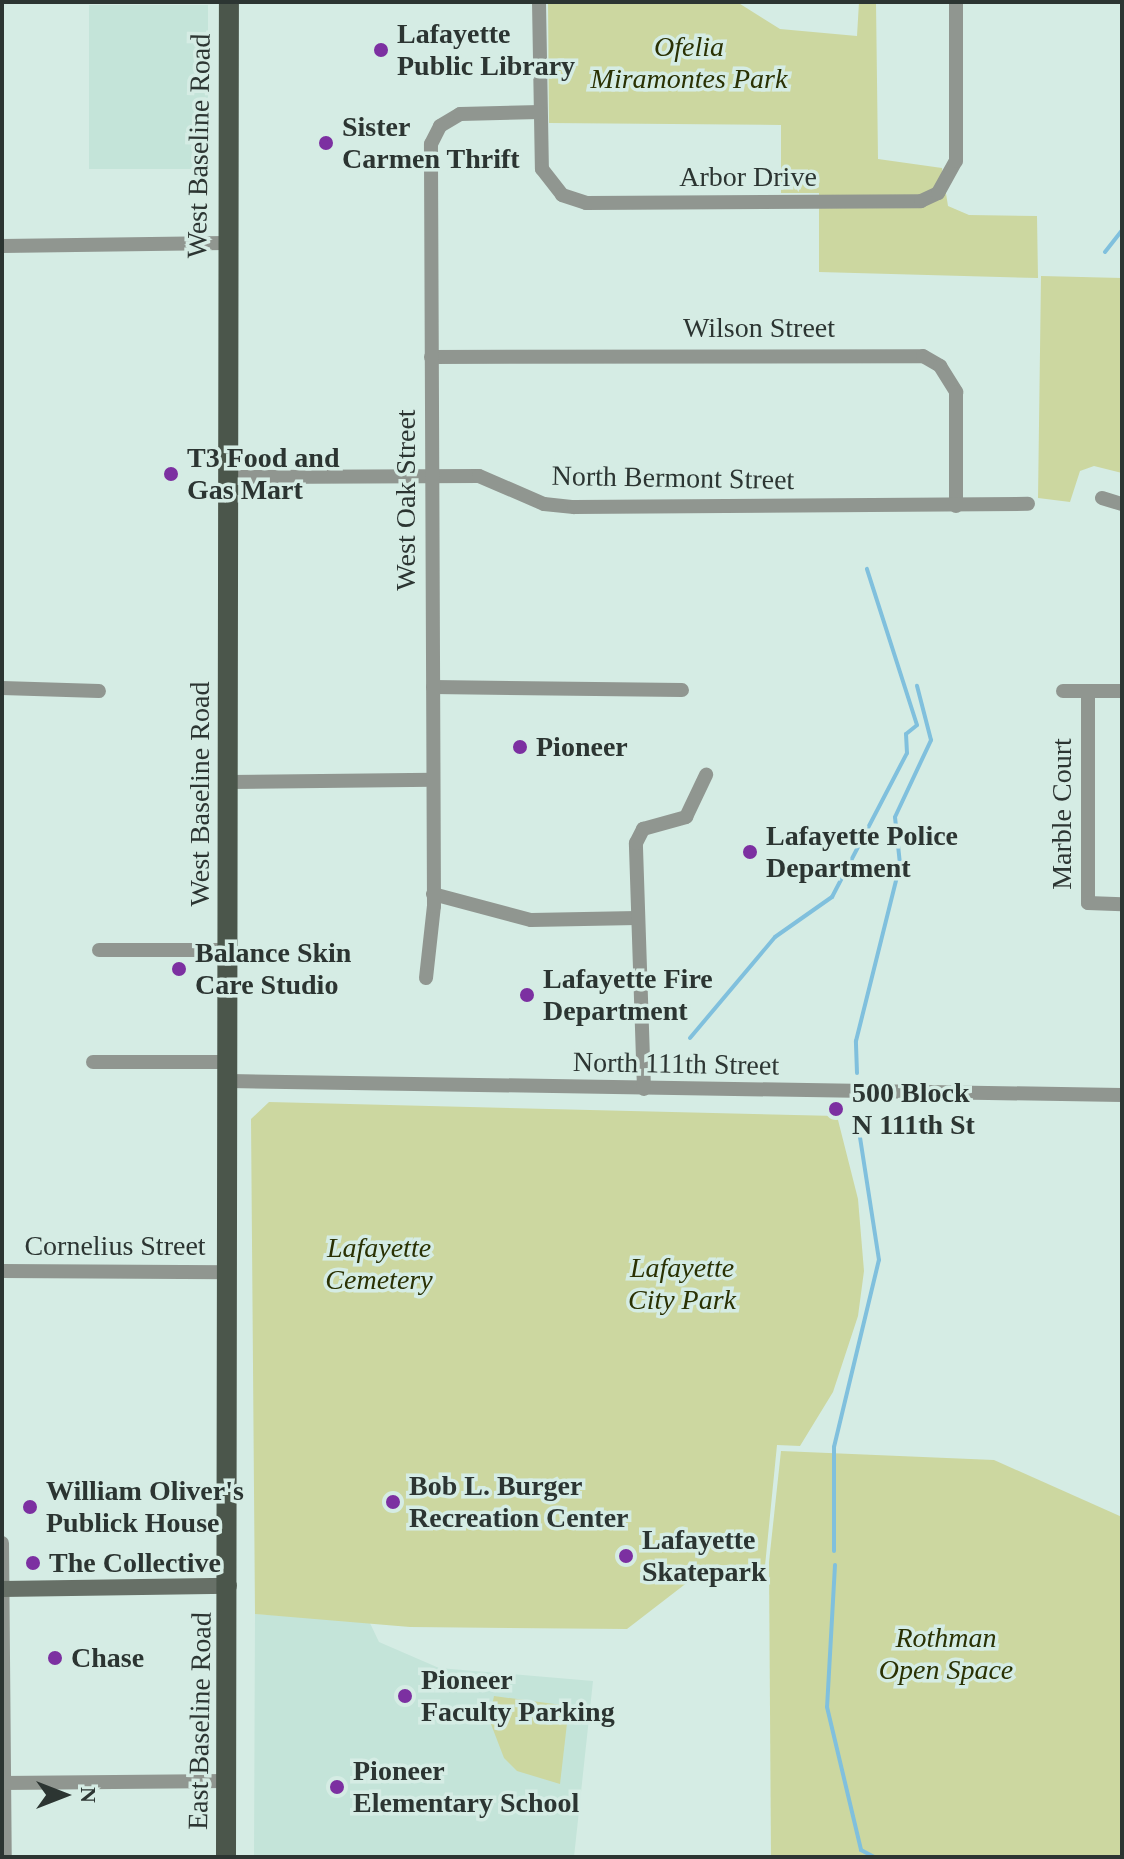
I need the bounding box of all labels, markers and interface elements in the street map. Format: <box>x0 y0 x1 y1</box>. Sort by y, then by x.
place label: Lafayette Public Library <box>397 17 575 83</box>
park label: Ofelia Miramontes Park <box>591 30 787 96</box>
street label: West Baseline Road <box>180 33 218 259</box>
marker: Lafayette Public Library <box>372 41 390 59</box>
place label: Sister Carmen Thrift <box>342 110 520 176</box>
marker: Sister Carmen Thrift <box>317 134 335 152</box>
street label: Arbor Drive <box>679 160 817 194</box>
street label: Wilson Street <box>683 311 835 345</box>
street label: West Oak Street <box>389 409 423 591</box>
place label: T3 Food and Gas Mart <box>187 441 339 507</box>
street label: North Bermont Street <box>551 459 795 497</box>
marker: T3 Food and Gas Mart <box>162 465 180 483</box>
street label: West Baseline Road <box>183 682 217 906</box>
place label: Pioneer <box>536 730 628 764</box>
marker: Pioneer <box>511 738 529 756</box>
street label: Marble Court <box>1045 738 1079 890</box>
place label: Lafayette Police Department <box>766 819 958 885</box>
marker: Lafayette Police Department <box>741 843 759 861</box>
place label: Balance Skin Care Studio <box>195 936 351 1002</box>
marker: Balance Skin Care Studio <box>170 960 188 978</box>
place label: Lafayette Fire Department <box>543 962 713 1028</box>
marker: Lafayette Fire Department <box>518 986 536 1004</box>
street label: North 111th Street <box>573 1045 779 1083</box>
place label: 500 Block N 111th St <box>852 1076 975 1142</box>
marker: 500 Block N 111th St <box>827 1100 845 1118</box>
street label: Cornelius Street <box>24 1229 206 1263</box>
park label: Lafayette Cemetery <box>325 1231 433 1297</box>
park label: Lafayette City Park <box>628 1251 736 1317</box>
place label: Bob L. Burger Recreation Center <box>409 1469 629 1535</box>
place label: William Oliver's Publick House <box>46 1474 244 1540</box>
marker: Bob L. Burger Recreation Center <box>384 1493 402 1511</box>
marker: William Oliver's Publick House <box>21 1498 39 1516</box>
place label: Lafayette Skatepark <box>642 1523 766 1589</box>
place label: The Collective <box>49 1546 221 1580</box>
marker: Lafayette Skatepark <box>617 1547 635 1565</box>
marker: The Collective <box>24 1554 42 1572</box>
street label: East Baseline Road <box>181 1612 219 1830</box>
park label: Rothman Open Space <box>879 1621 1013 1687</box>
place label: Chase <box>71 1641 144 1675</box>
marker: Chase <box>46 1649 64 1667</box>
place label: Pioneer Faculty Parking <box>421 1663 615 1729</box>
marker: Pioneer Faculty Parking <box>396 1687 414 1705</box>
place label: Pioneer Elementary School <box>353 1754 579 1820</box>
north arrow <box>24 1755 104 1835</box>
marker: Pioneer Elementary School <box>328 1778 346 1796</box>
text: N <box>76 1787 101 1803</box>

